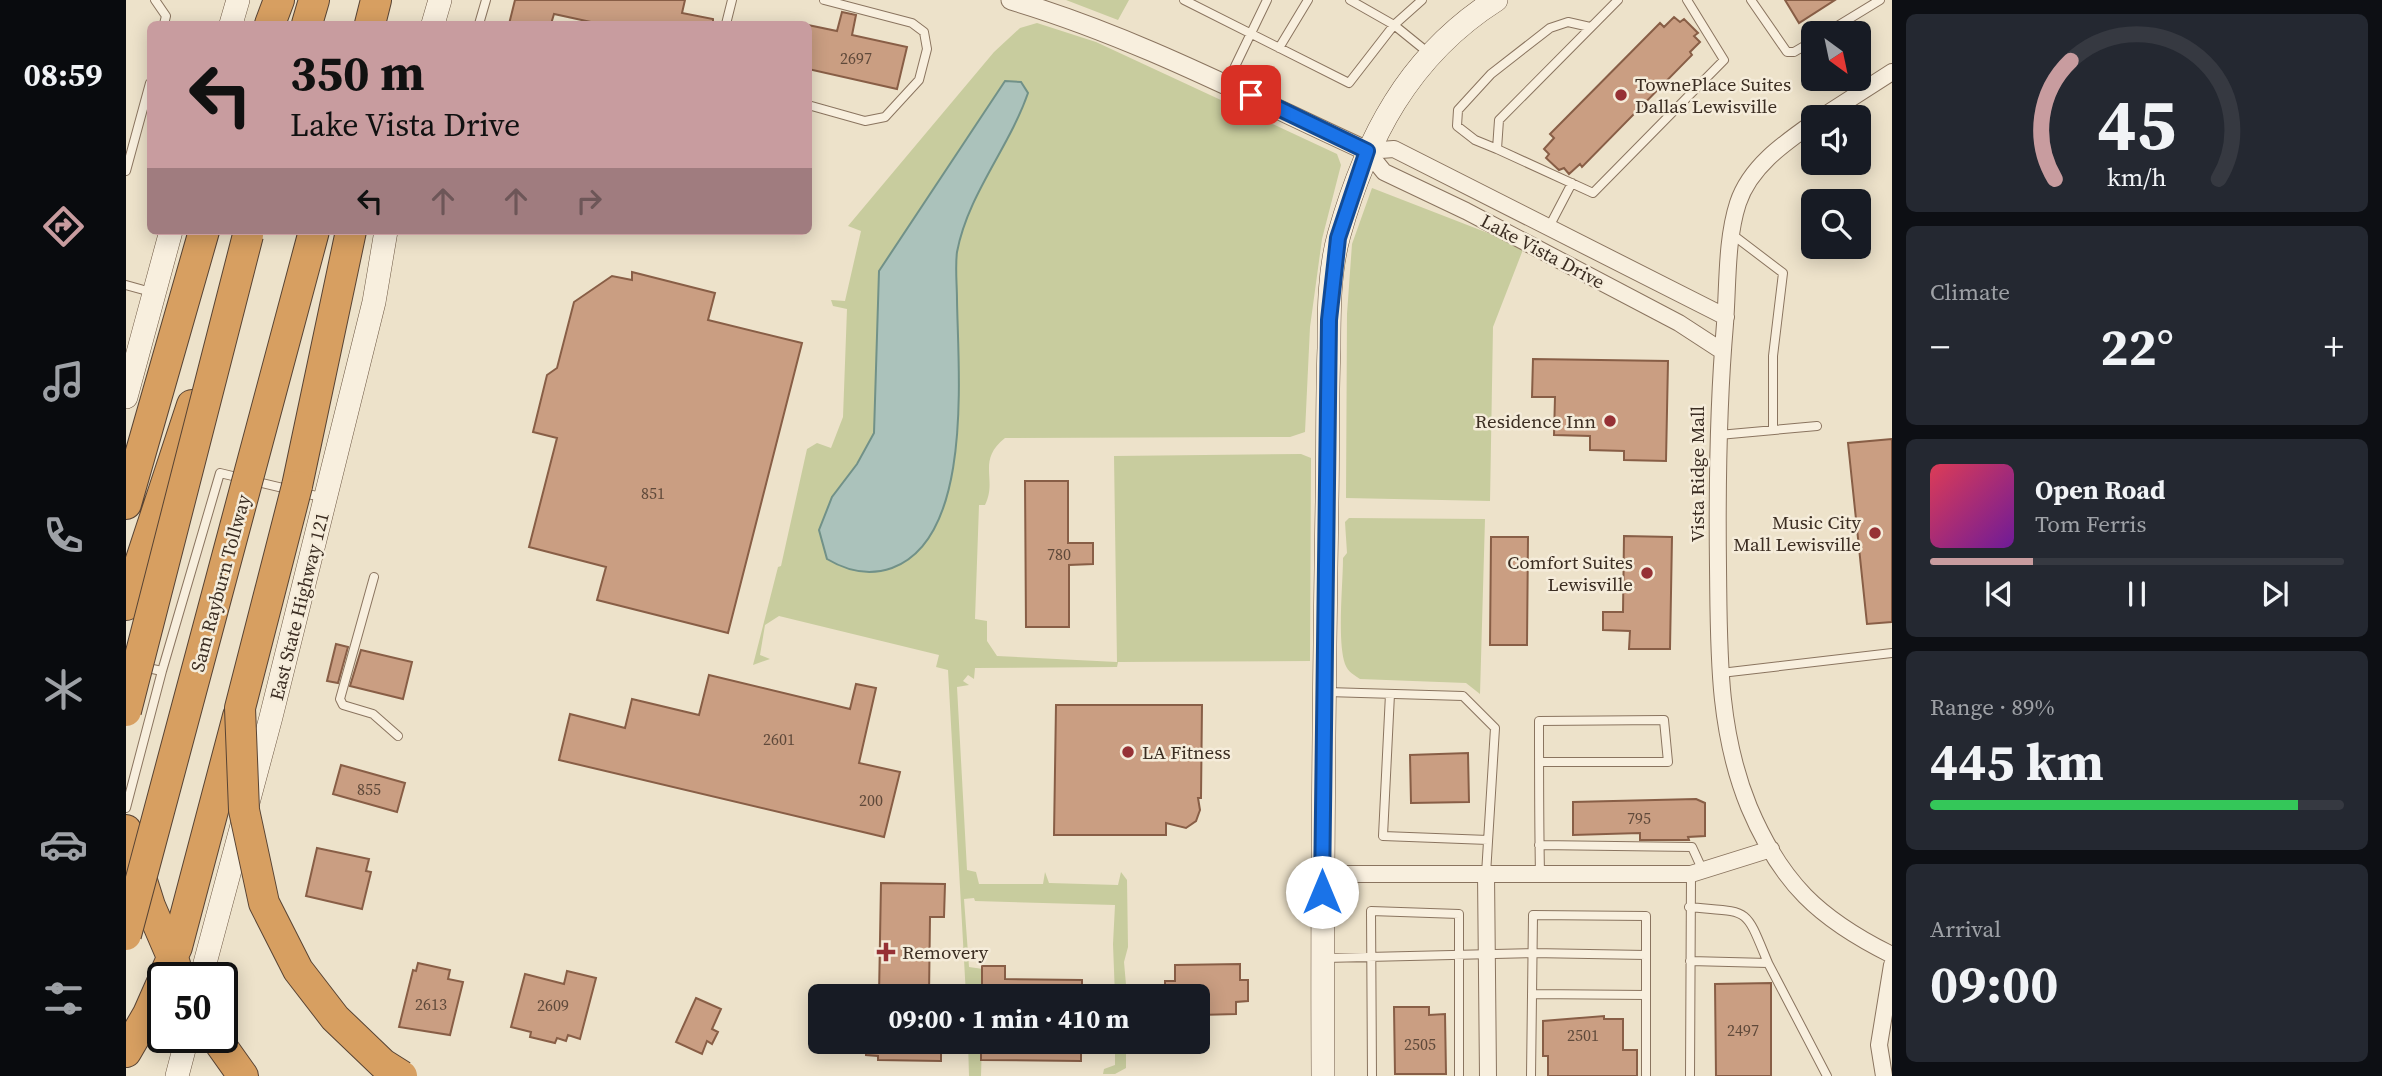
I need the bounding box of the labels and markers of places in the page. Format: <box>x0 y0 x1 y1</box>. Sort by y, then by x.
pin <box>1221 65 1281 125</box>
place label: TownePlace Suites Dallas Lewisville <box>1635 71 1791 119</box>
marker: TownePlace Suites Dallas Lewisville <box>1613 87 1629 103</box>
place label: Residence Inn <box>1475 408 1596 434</box>
marker: Residence Inn <box>1602 413 1618 429</box>
place label: Music City Mall Lewisville <box>1733 509 1861 557</box>
marker: Music City Mall Lewisville <box>1867 525 1883 541</box>
place label: Comfort Suites Lewisville <box>1507 549 1633 597</box>
marker: Comfort Suites Lewisville <box>1639 565 1655 581</box>
place label: LA Fitness <box>1142 739 1231 765</box>
marker: LA Fitness <box>1120 744 1136 760</box>
place label: Removery <box>902 939 989 965</box>
marker: Removery <box>876 942 896 962</box>

